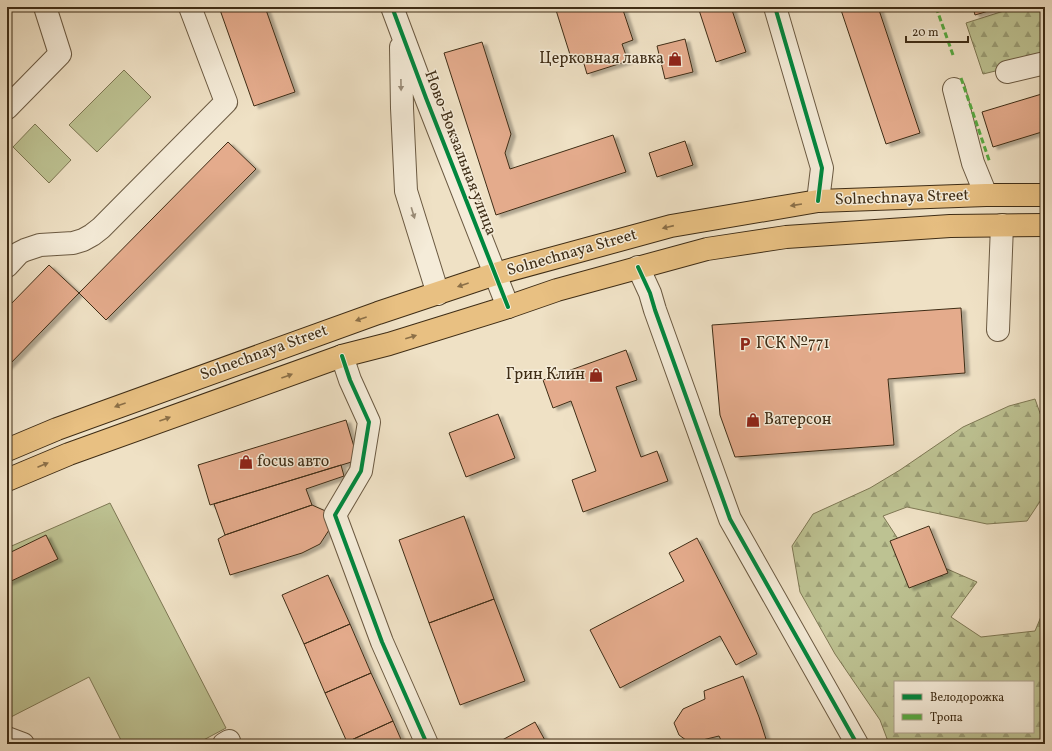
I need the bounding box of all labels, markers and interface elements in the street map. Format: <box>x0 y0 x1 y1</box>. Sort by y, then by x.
scale bar <box>906 18 968 44</box>
text: 20 m <box>912 25 939 41</box>
place label: Церковная лавка <box>539 48 664 70</box>
shop icon: Церковная лавка <box>667 51 683 67</box>
street label: Ново-Вокзальная улица <box>418 67 502 239</box>
one-way arrow <box>398 79 405 91</box>
street label: Solnechnaya Street <box>835 185 970 211</box>
one-way arrow <box>790 202 803 208</box>
one-way arrow <box>410 208 416 220</box>
street label: Solnechnaya Street <box>504 224 640 282</box>
one-way arrow <box>662 224 674 230</box>
one-way arrow <box>456 283 468 289</box>
one-way arrow <box>355 316 367 322</box>
street label: Solnechnaya Street <box>197 320 331 386</box>
place label: ГСК №771 <box>756 333 830 355</box>
one-way arrow <box>405 334 417 340</box>
parking icon: ГСК №771 <box>737 336 753 352</box>
place label: Грин Клин <box>506 364 585 386</box>
shop icon: Грин Клин <box>588 367 604 383</box>
one-way arrow <box>282 372 294 378</box>
one-way arrow <box>114 403 126 409</box>
place label: Ватерсон <box>764 409 832 431</box>
shop icon: Ватерсон <box>745 412 761 428</box>
one-way arrow <box>159 416 171 422</box>
place label: focus авто <box>257 451 329 473</box>
shop icon: focus авто <box>238 454 254 470</box>
one-way arrow <box>37 461 49 467</box>
legend <box>894 681 1034 733</box>
text: Велодорожка <box>930 690 1004 706</box>
text: Тропа <box>930 710 963 726</box>

